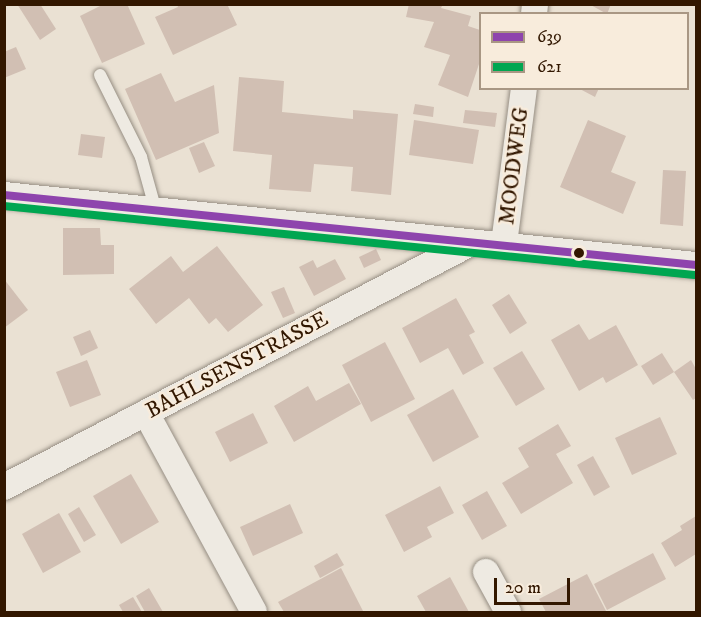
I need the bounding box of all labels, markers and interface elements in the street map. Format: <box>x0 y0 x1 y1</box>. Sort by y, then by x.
legend <box>479 12 689 90</box>
text: 639 <box>537 26 562 48</box>
text: 621 <box>537 56 562 78</box>
street label: MOODWEG <box>494 106 534 226</box>
unlabelled marker <box>573 247 585 259</box>
street label: BAHLSENSTRASSE <box>141 306 333 424</box>
scale bar <box>497 566 574 604</box>
text: 20 m <box>505 577 541 599</box>

